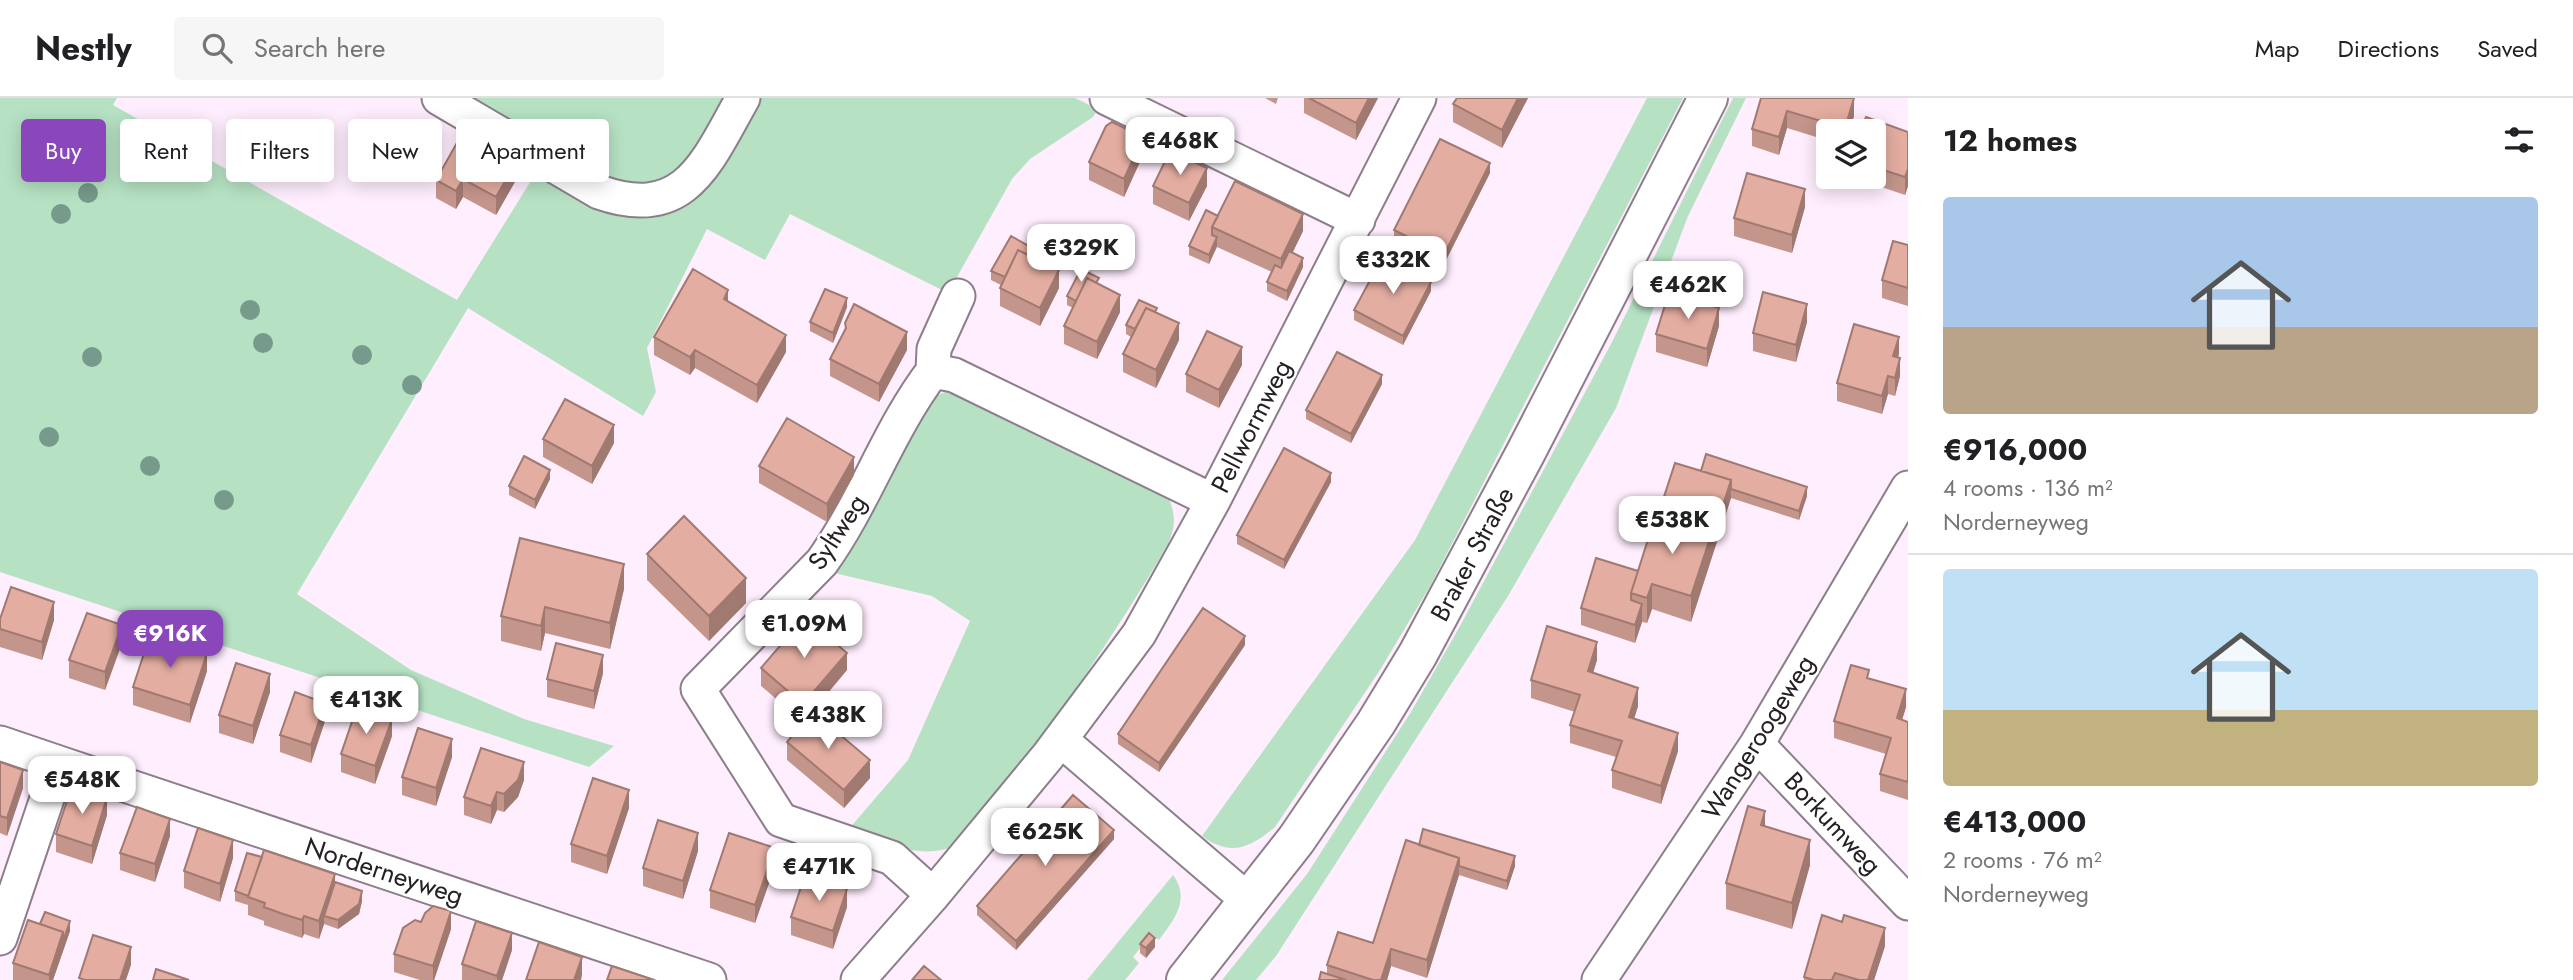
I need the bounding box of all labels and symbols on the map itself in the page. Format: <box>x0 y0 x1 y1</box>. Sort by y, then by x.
pin: €468K <box>1131 118 1229 177</box>
pin: €329K <box>1032 225 1130 284</box>
pin: €332K <box>1344 236 1442 296</box>
pin: €462K <box>1639 262 1737 321</box>
street label: Pellwormweg <box>1201 353 1301 499</box>
street label: Braker Straße <box>1421 480 1523 628</box>
street label: Syltweg <box>798 487 876 577</box>
pin: €538K <box>1623 496 1721 556</box>
pin: €1.09M <box>747 601 861 660</box>
pin: €916K <box>121 610 219 670</box>
street label: Wangeroogeweg <box>1692 647 1824 827</box>
pin: €413K <box>317 676 415 736</box>
pin: €438K <box>779 692 877 751</box>
pin: €548K <box>33 756 131 816</box>
street label: Borkumweg <box>1775 763 1891 883</box>
pin: €625K <box>996 808 1094 868</box>
street label: Norderneyweg <box>300 827 468 915</box>
pin: €471K <box>770 844 868 903</box>

